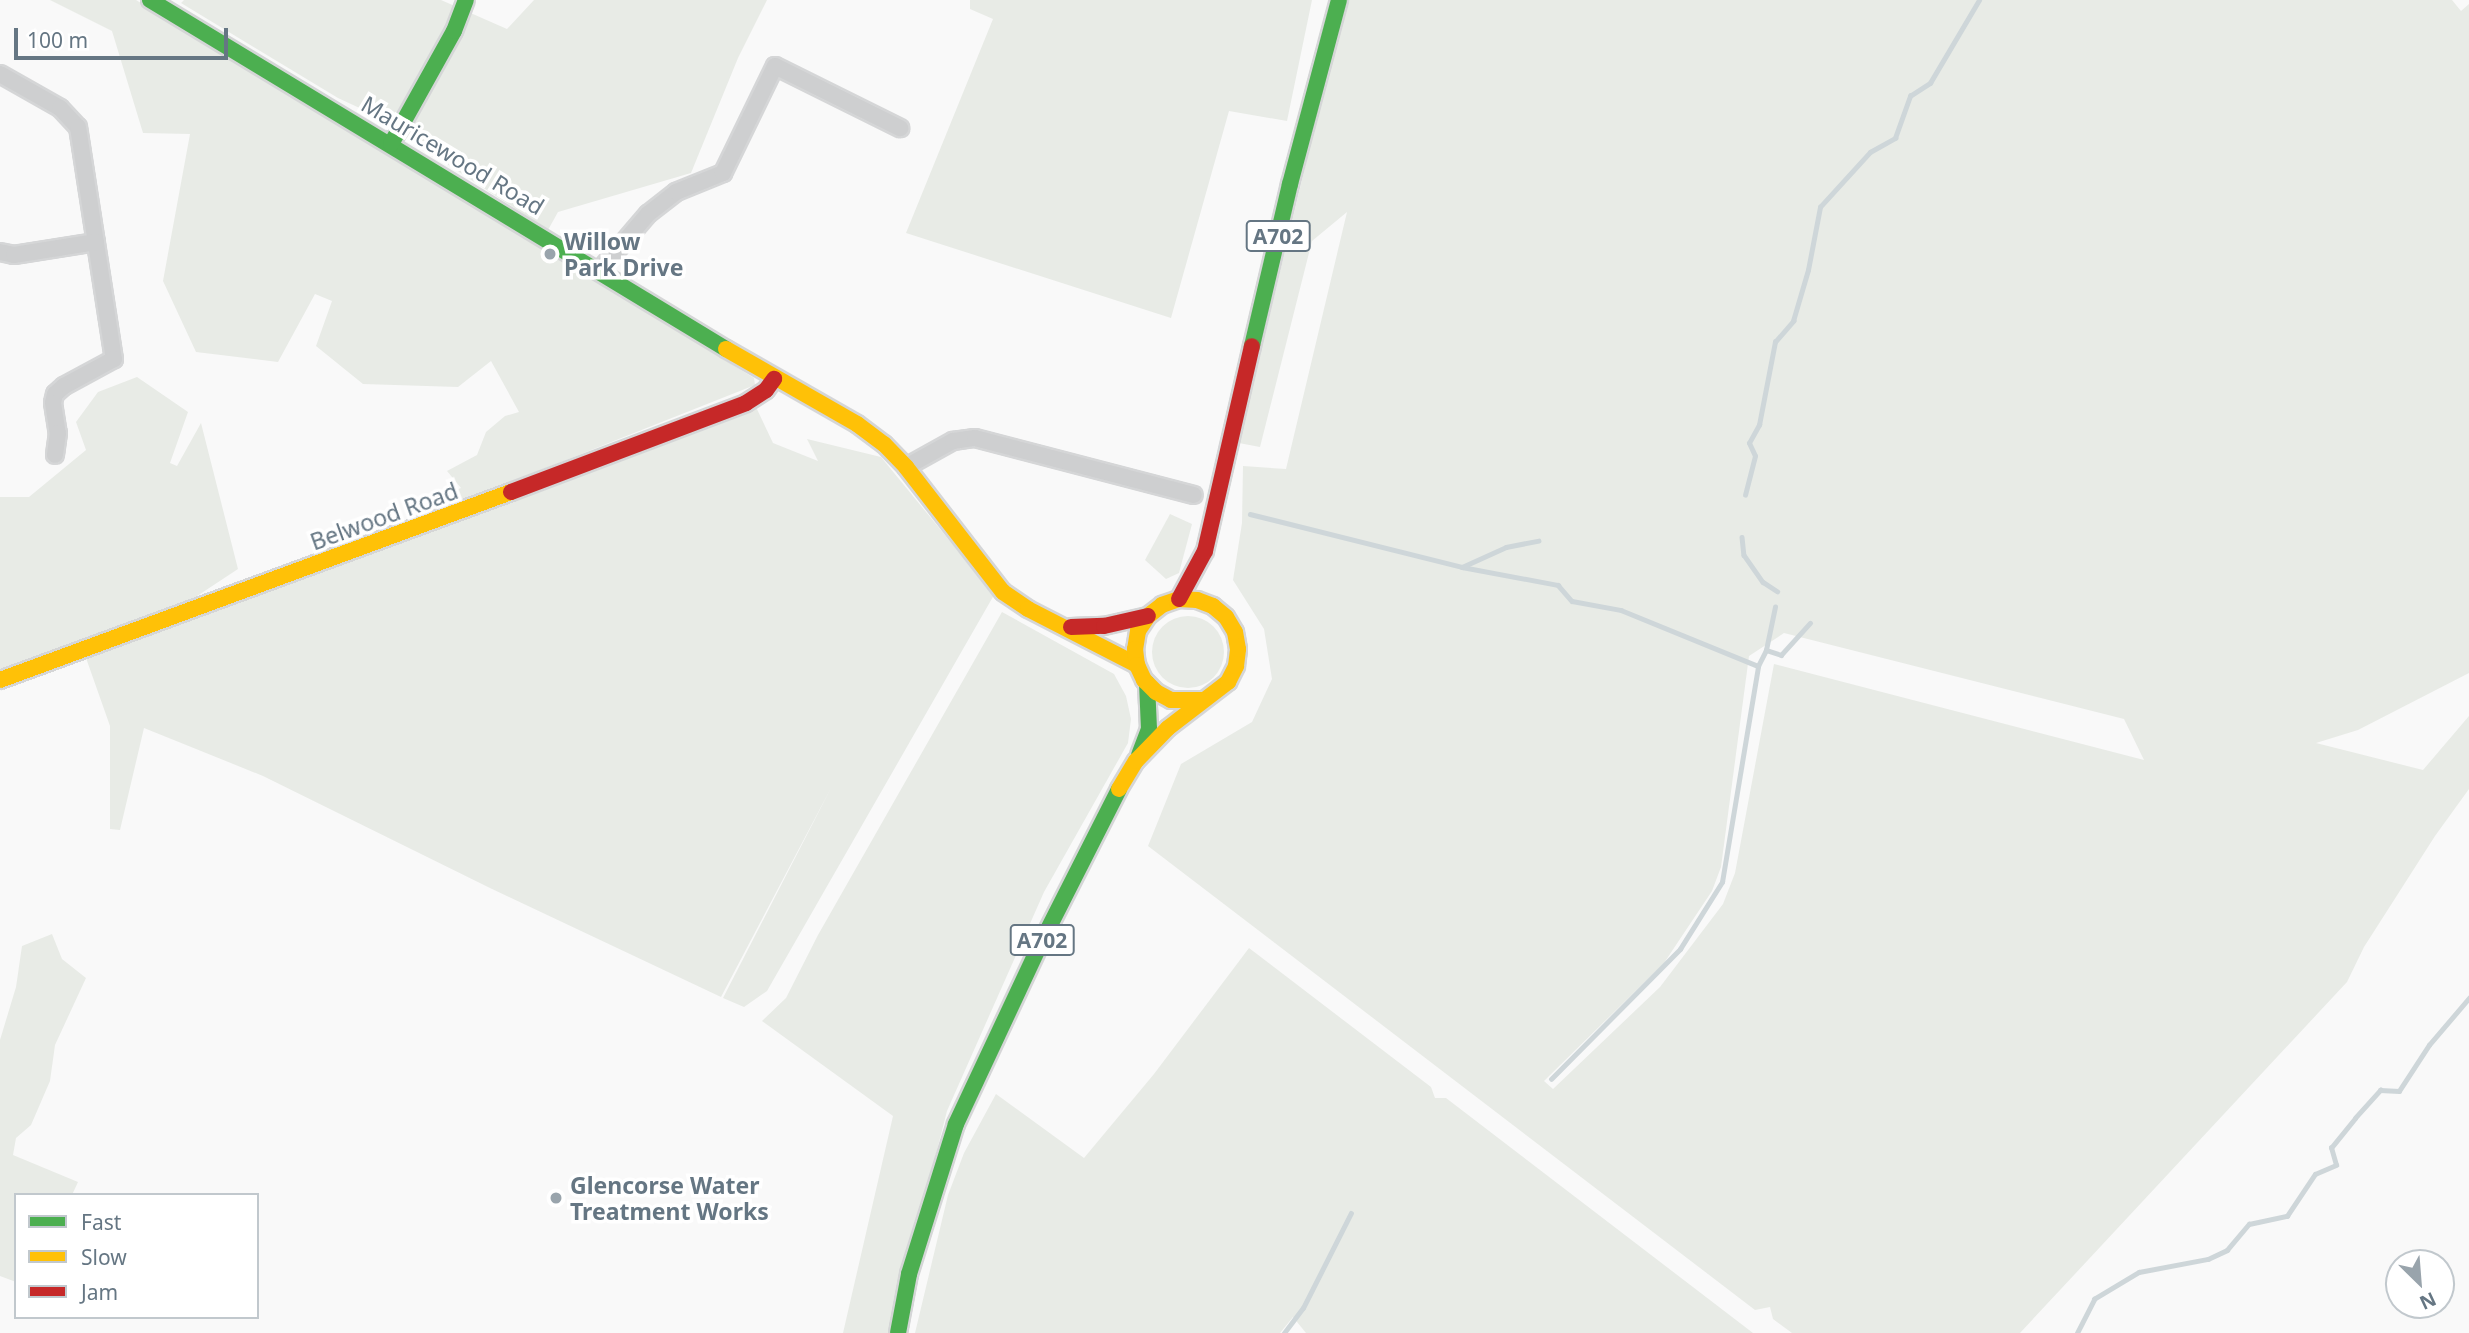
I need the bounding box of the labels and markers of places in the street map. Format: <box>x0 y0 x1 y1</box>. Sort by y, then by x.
place label: Willow Park Drive <box>564 227 683 281</box>
marker: Willow Park Drive <box>542 246 558 262</box>
place label: Glencorse Water Treatment Works <box>570 1171 769 1225</box>
marker: Glencorse Water Treatment Works <box>548 1190 564 1206</box>

